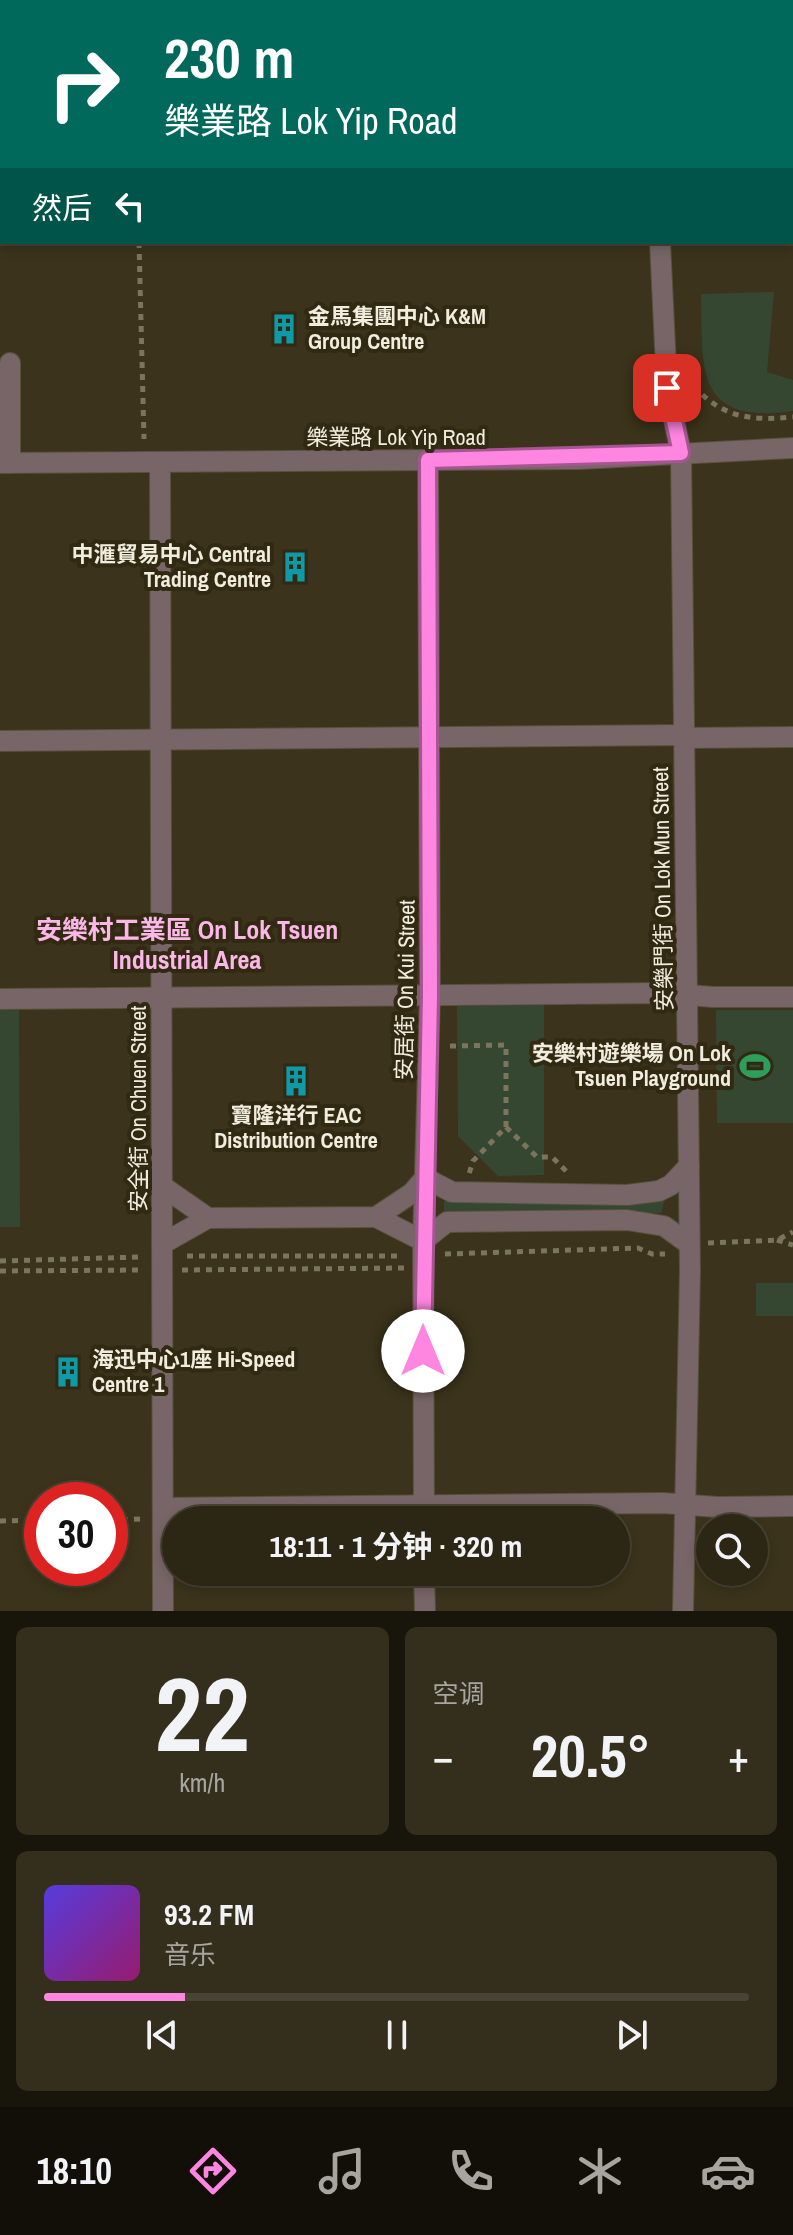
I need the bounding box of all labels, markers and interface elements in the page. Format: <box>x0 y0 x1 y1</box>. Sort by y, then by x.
text: 230 m <box>164 20 294 95</box>
icon: right <box>32 32 136 136</box>
text: 樂業路 Lok Yip Road <box>164 97 458 145</box>
icon: left <box>108 184 152 228</box>
text: 然后 <box>32 188 92 228</box>
place label: 金馬集團中心 K&M Group Centre <box>308 301 486 356</box>
building icon: 金馬集團中心 K&M Group Centre <box>267 312 301 346</box>
pin <box>633 354 701 422</box>
icon: arrive <box>645 366 689 410</box>
street label: 樂業路 Lok Yip Road <box>306 422 486 452</box>
place label: 中滙貿易中心 Central Trading Centre <box>72 539 271 594</box>
building icon: 中滙貿易中心 Central Trading Centre <box>278 550 312 584</box>
street label: 安樂門街 On Lok Mun Street <box>645 767 679 1011</box>
street label: 安居街 On Kui Street <box>388 900 422 1080</box>
district label: 安樂村工業區 On Lok Tsuen Industrial Area <box>36 912 338 977</box>
street label: 安全街 On Chuen Street <box>123 1006 153 1212</box>
place label: 安樂村遊樂場 On Lok Tsuen Playground <box>532 1038 732 1093</box>
sports icon: 安樂村遊樂場 On Lok Tsuen Playground <box>738 1049 772 1083</box>
building icon: 寶隆洋行 EAC Distribution Centre <box>279 1064 313 1098</box>
place label: 寶隆洋行 EAC Distribution Centre <box>214 1100 378 1155</box>
position arrow <box>381 1309 465 1393</box>
place label: 海迅中心1座 Hi-Speed Centre 1 <box>92 1344 295 1399</box>
building icon: 海迅中心1座 Hi-Speed Centre 1 <box>51 1355 85 1389</box>
speed limit sign: 30 <box>24 1482 128 1586</box>
map controls <box>696 1514 768 1586</box>
button: search <box>696 1514 768 1586</box>
text: 18:11 · 1 分钟 · 320 m <box>270 1526 522 1566</box>
text: 22 <box>155 1643 250 1783</box>
text: 空调 <box>433 1676 485 1711</box>
text: 20.5° <box>531 1715 651 1796</box>
text: − <box>433 1726 454 1786</box>
text: + <box>728 1726 749 1786</box>
text: km/h <box>179 1765 225 1800</box>
text: 93.2 FM <box>164 1894 254 1934</box>
text: 音乐 <box>164 1937 216 1972</box>
icon: previous <box>140 2013 184 2057</box>
icon: pause <box>375 2013 419 2057</box>
icon: next <box>610 2013 654 2057</box>
icon: directions <box>185 2143 241 2199</box>
icon: music <box>314 2143 370 2199</box>
icon: phone <box>443 2143 499 2199</box>
icon: climate <box>572 2143 628 2199</box>
icon: car <box>700 2143 756 2199</box>
text: 18:10 <box>36 2147 112 2195</box>

